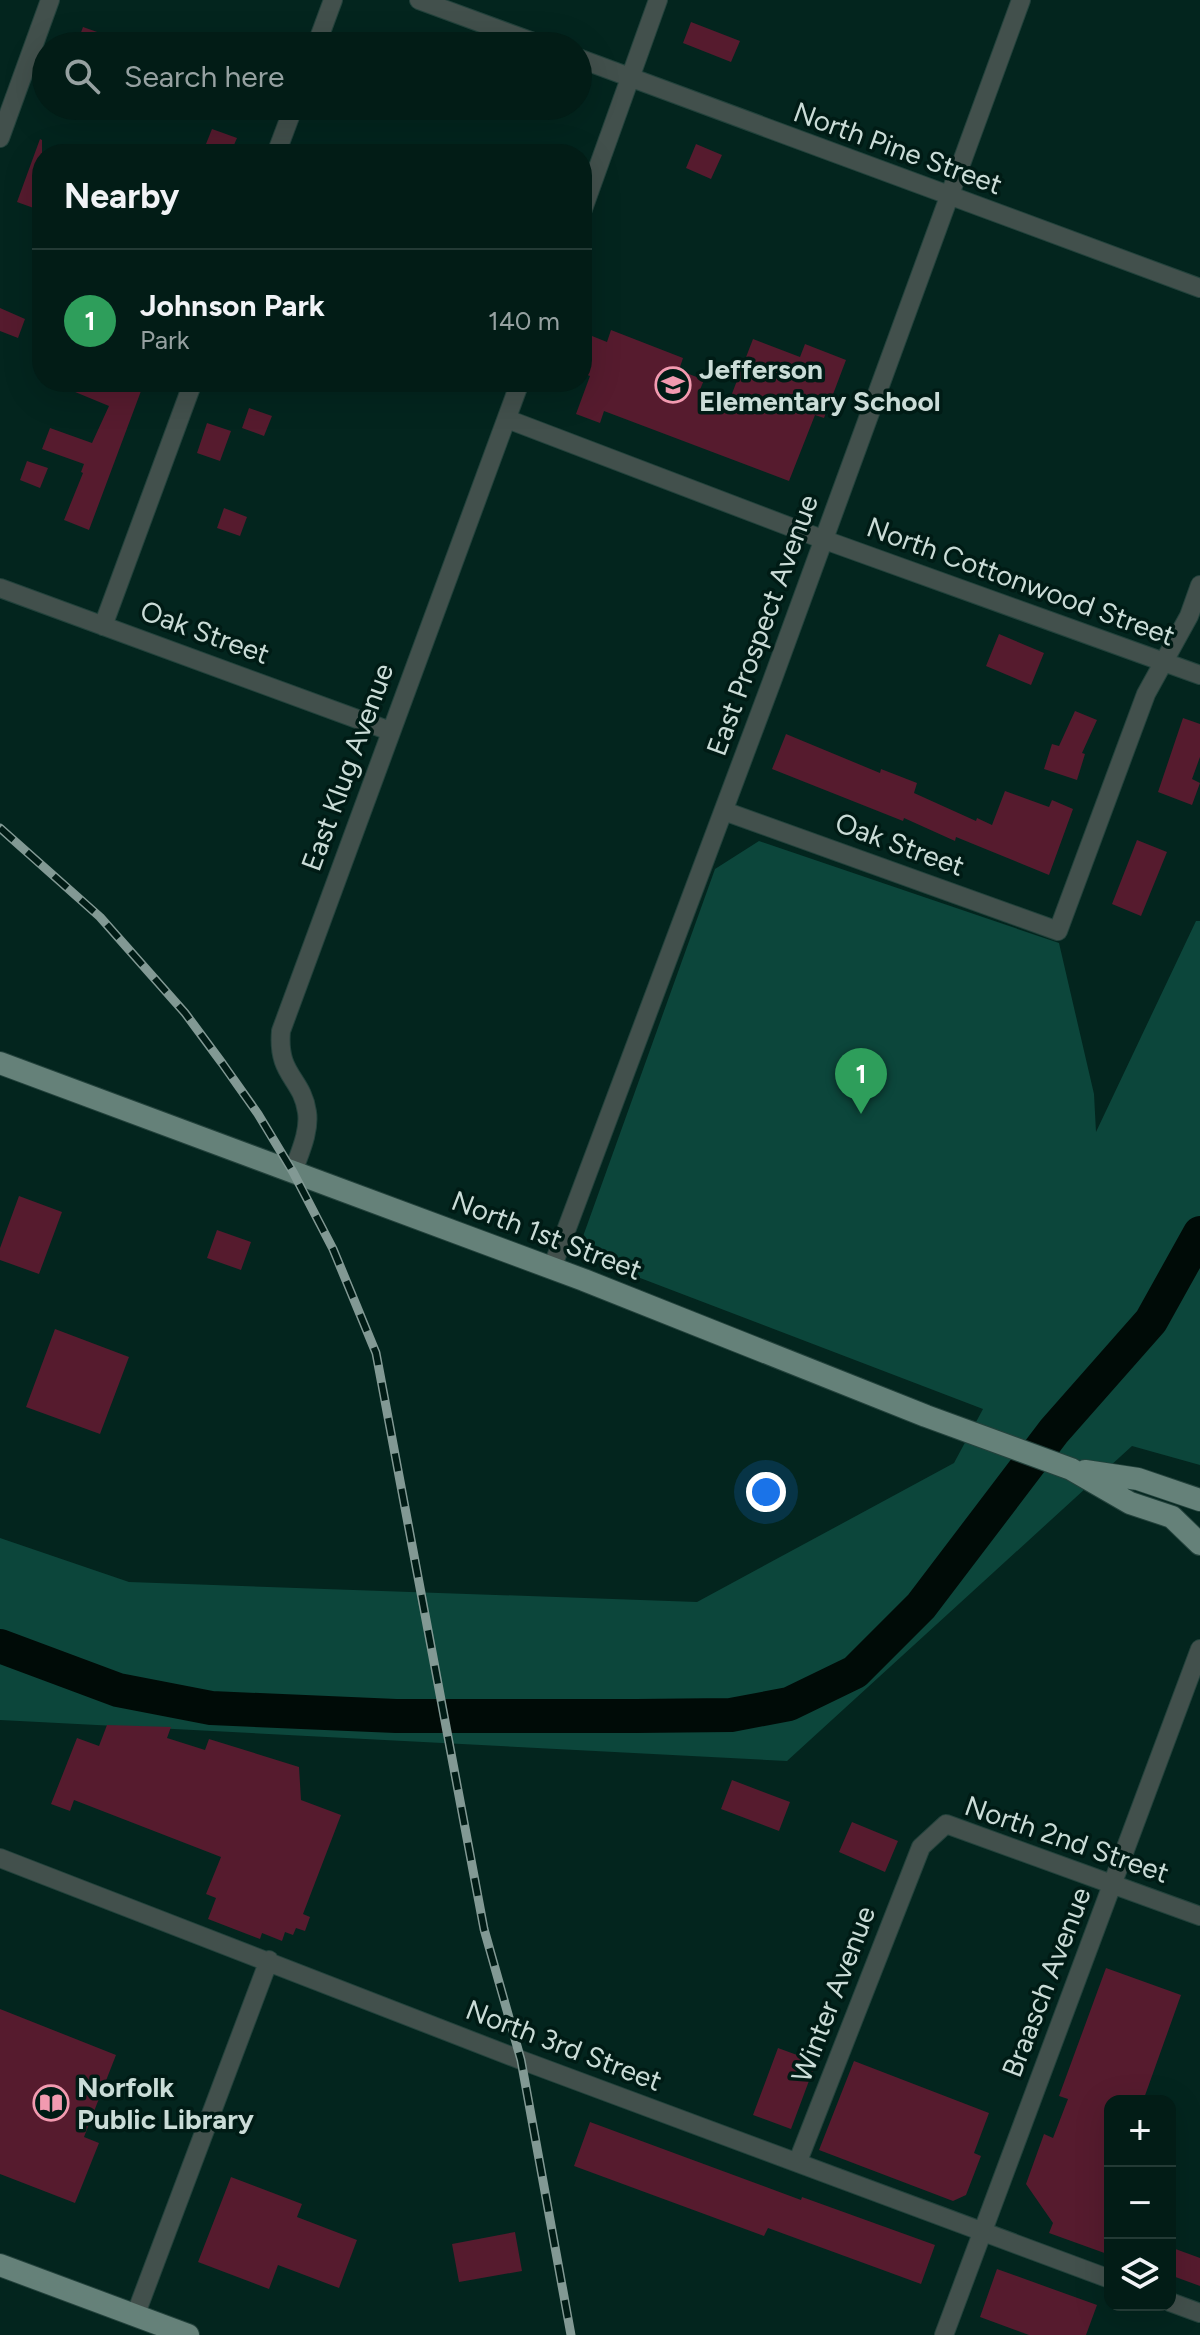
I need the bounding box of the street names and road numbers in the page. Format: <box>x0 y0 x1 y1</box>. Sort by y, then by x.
street label: North Pine Street <box>789 94 1007 202</box>
street label: East Prospect Avenue <box>699 490 825 760</box>
street label: North Cottonwood Street <box>862 509 1180 653</box>
street label: Oak Street <box>136 593 274 671</box>
street label: East Klug Avenue <box>294 659 400 875</box>
street label: Oak Street <box>831 805 969 883</box>
street label: North 1st Street <box>447 1183 647 1287</box>
street label: North 2nd Street <box>961 1788 1173 1890</box>
street label: Braasch Avenue <box>994 1882 1098 2082</box>
street label: Winter Avenue <box>784 1901 882 2087</box>
street label: North 3rd Street <box>461 1992 667 2098</box>

